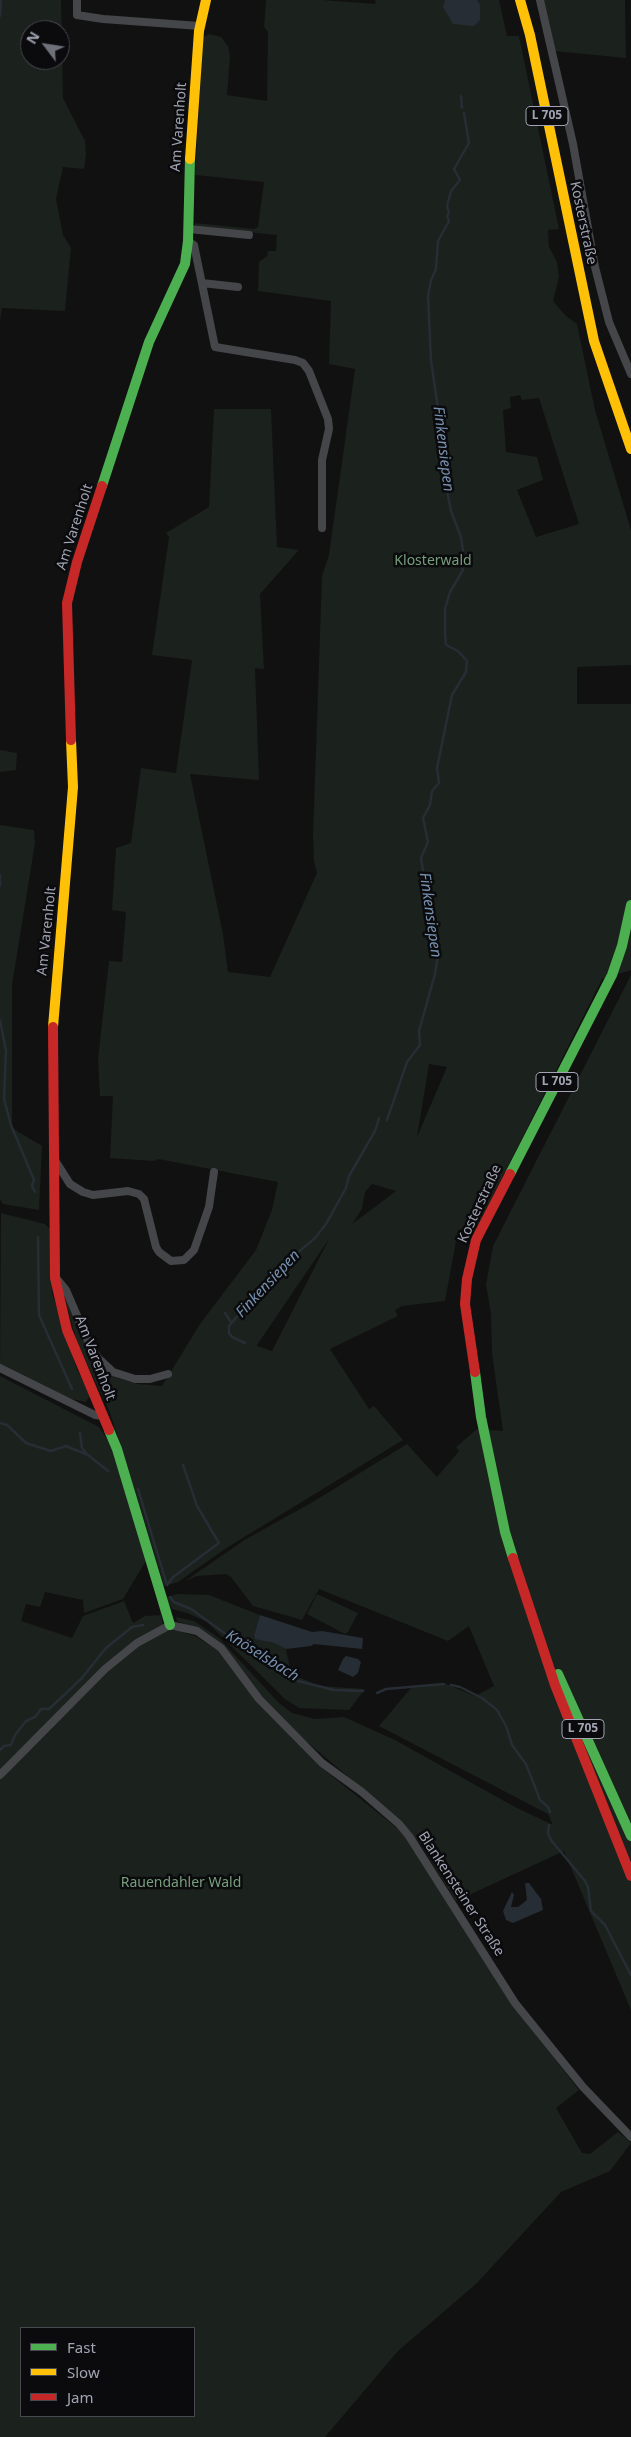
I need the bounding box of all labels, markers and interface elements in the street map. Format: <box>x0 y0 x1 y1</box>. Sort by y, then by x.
north arrow <box>20 20 70 70</box>
text: N <box>21 28 44 47</box>
street label: Am Varenholt <box>167 82 191 172</box>
road number: L 705 <box>526 106 568 125</box>
street label: Kosterstraße <box>566 180 600 266</box>
water label: Finkensiepen <box>429 405 457 493</box>
street label: Am Varenholt <box>53 482 97 572</box>
park label: Klosterwald <box>394 553 472 569</box>
water label: Finkensiepen <box>415 871 445 959</box>
street label: Am Varenholt <box>34 886 60 976</box>
road number: L 705 <box>536 1072 578 1092</box>
street label: Kosterstraße <box>455 1162 505 1246</box>
water label: Finkensiepen <box>232 1247 304 1321</box>
street label: Am Varenholt <box>71 1313 119 1403</box>
water label: Knöselsbach <box>222 1626 302 1686</box>
road number: L 705 <box>562 1720 604 1738</box>
street label: Blankensteiner Straße <box>414 1828 508 1960</box>
park label: Rauendahler Wald <box>121 1875 241 1891</box>
legend <box>20 2327 195 2417</box>
text: Fast <box>67 2337 96 2357</box>
text: Slow <box>67 2362 100 2382</box>
text: Jam <box>67 2387 94 2407</box>

